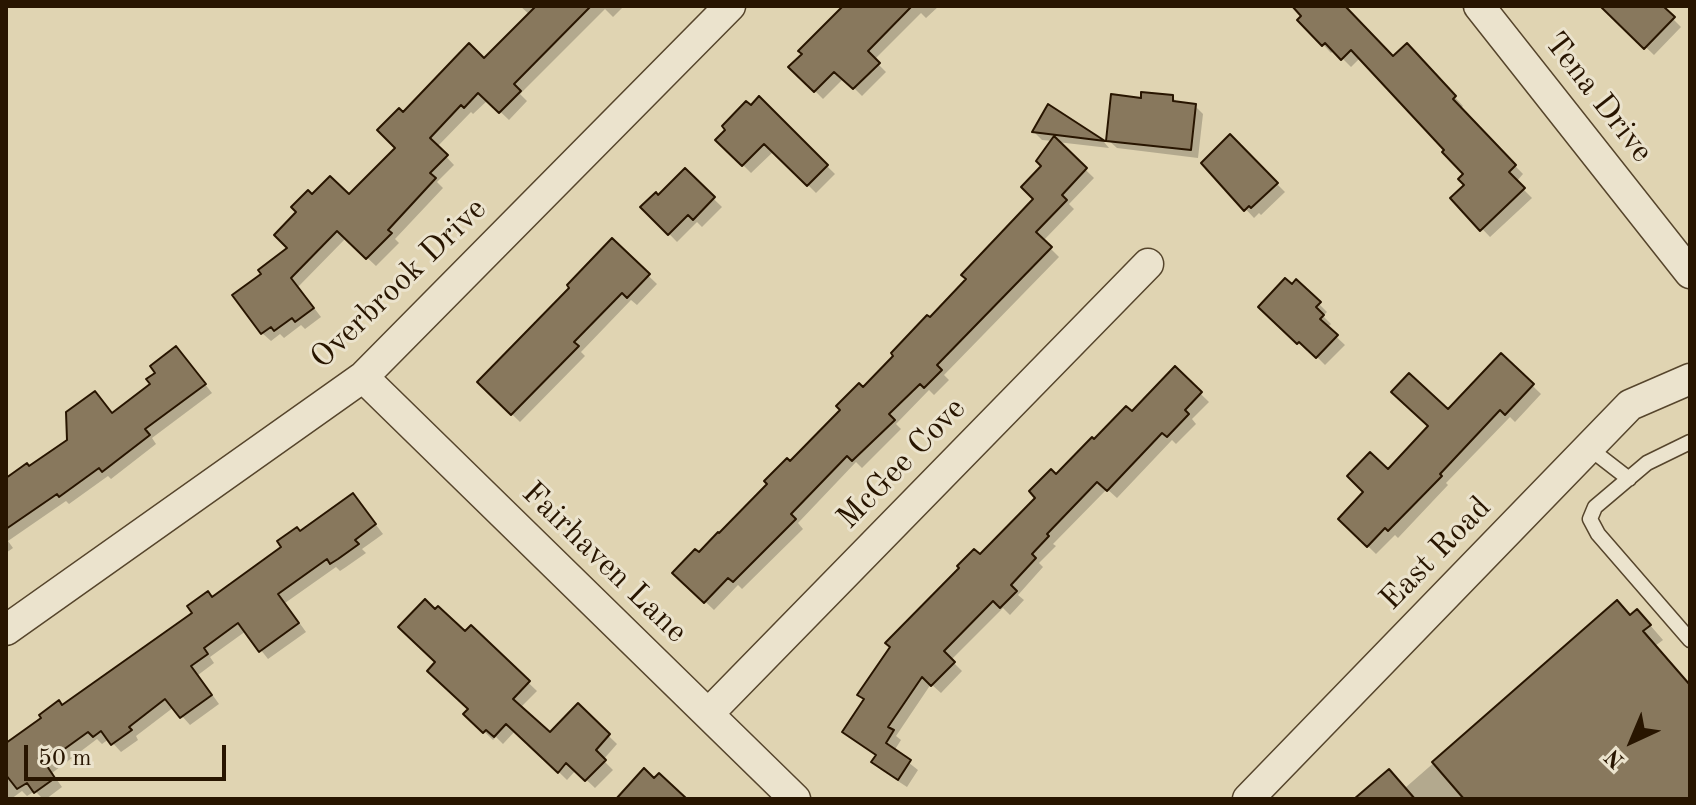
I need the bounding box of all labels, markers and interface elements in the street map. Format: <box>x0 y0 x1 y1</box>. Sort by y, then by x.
street label: Tena Drive <box>1535 25 1661 171</box>
street label: Overbrook Drive <box>303 191 495 377</box>
street label: McGee Cove <box>830 390 974 538</box>
street label: Fairhaven Lane <box>513 475 695 651</box>
street label: East Road <box>1372 489 1500 619</box>
north arrow <box>1592 701 1672 781</box>
scale bar <box>28 729 230 779</box>
text: N <box>1602 745 1629 772</box>
text: 50 m <box>38 747 92 771</box>

